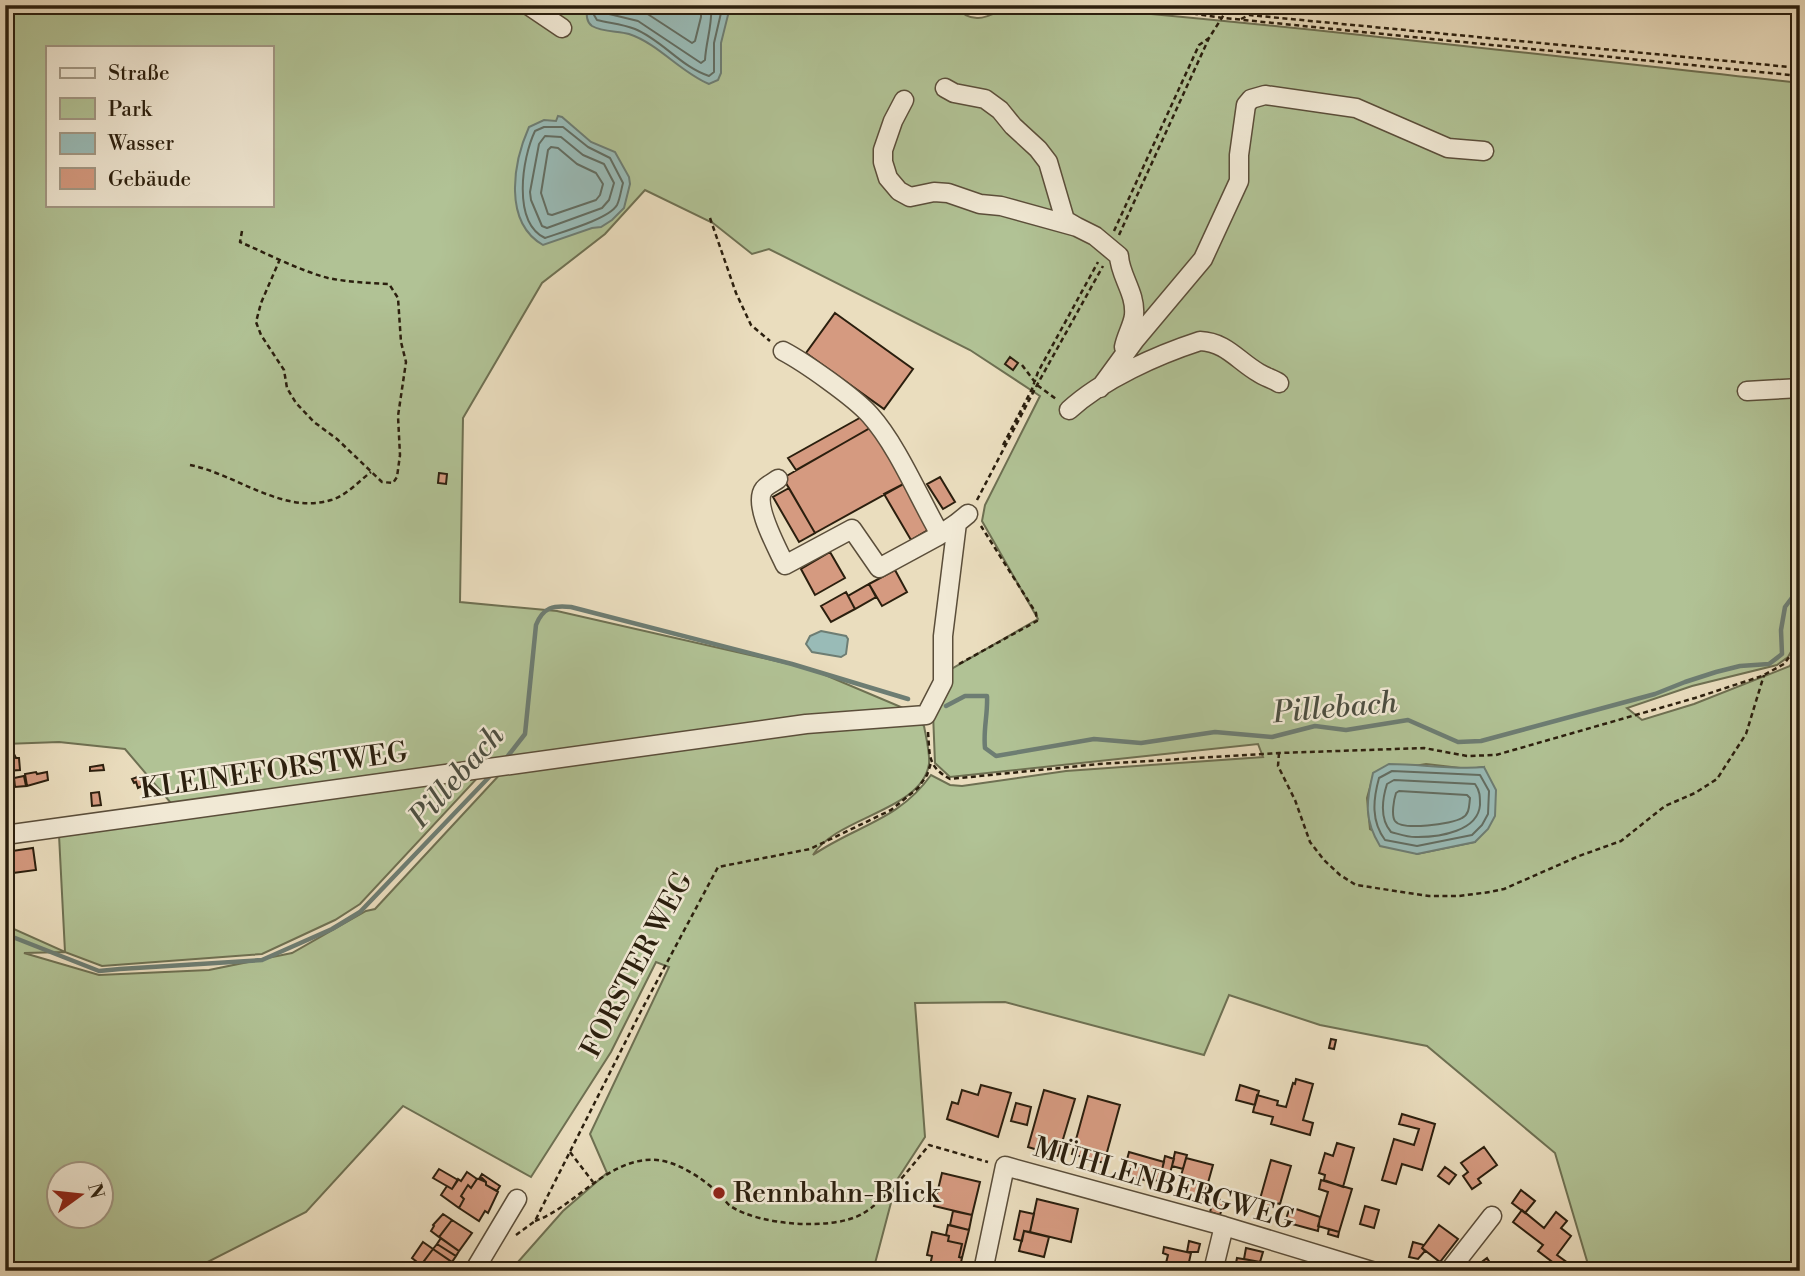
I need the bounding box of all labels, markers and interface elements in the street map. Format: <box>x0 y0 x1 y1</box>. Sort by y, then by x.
legend <box>46 46 273 206</box>
text: Straße <box>108 61 170 87</box>
text: Park <box>108 97 153 123</box>
text: Wasser <box>107 131 174 157</box>
text: Gebäude <box>108 167 191 193</box>
water label: Pillebach <box>1270 684 1399 732</box>
water label: Pillebach <box>401 718 513 837</box>
street label: KLEINEFORSTWEG <box>138 735 410 807</box>
street label: FORSTER WEG <box>573 866 701 1064</box>
street label: MÜHLENBERGWEG <box>1030 1129 1299 1238</box>
north arrow <box>46 1160 116 1230</box>
place label: Rennbahn-Blick <box>733 1176 942 1211</box>
text: N <box>82 1180 109 1201</box>
marker: Rennbahn-Blick <box>711 1185 727 1201</box>

